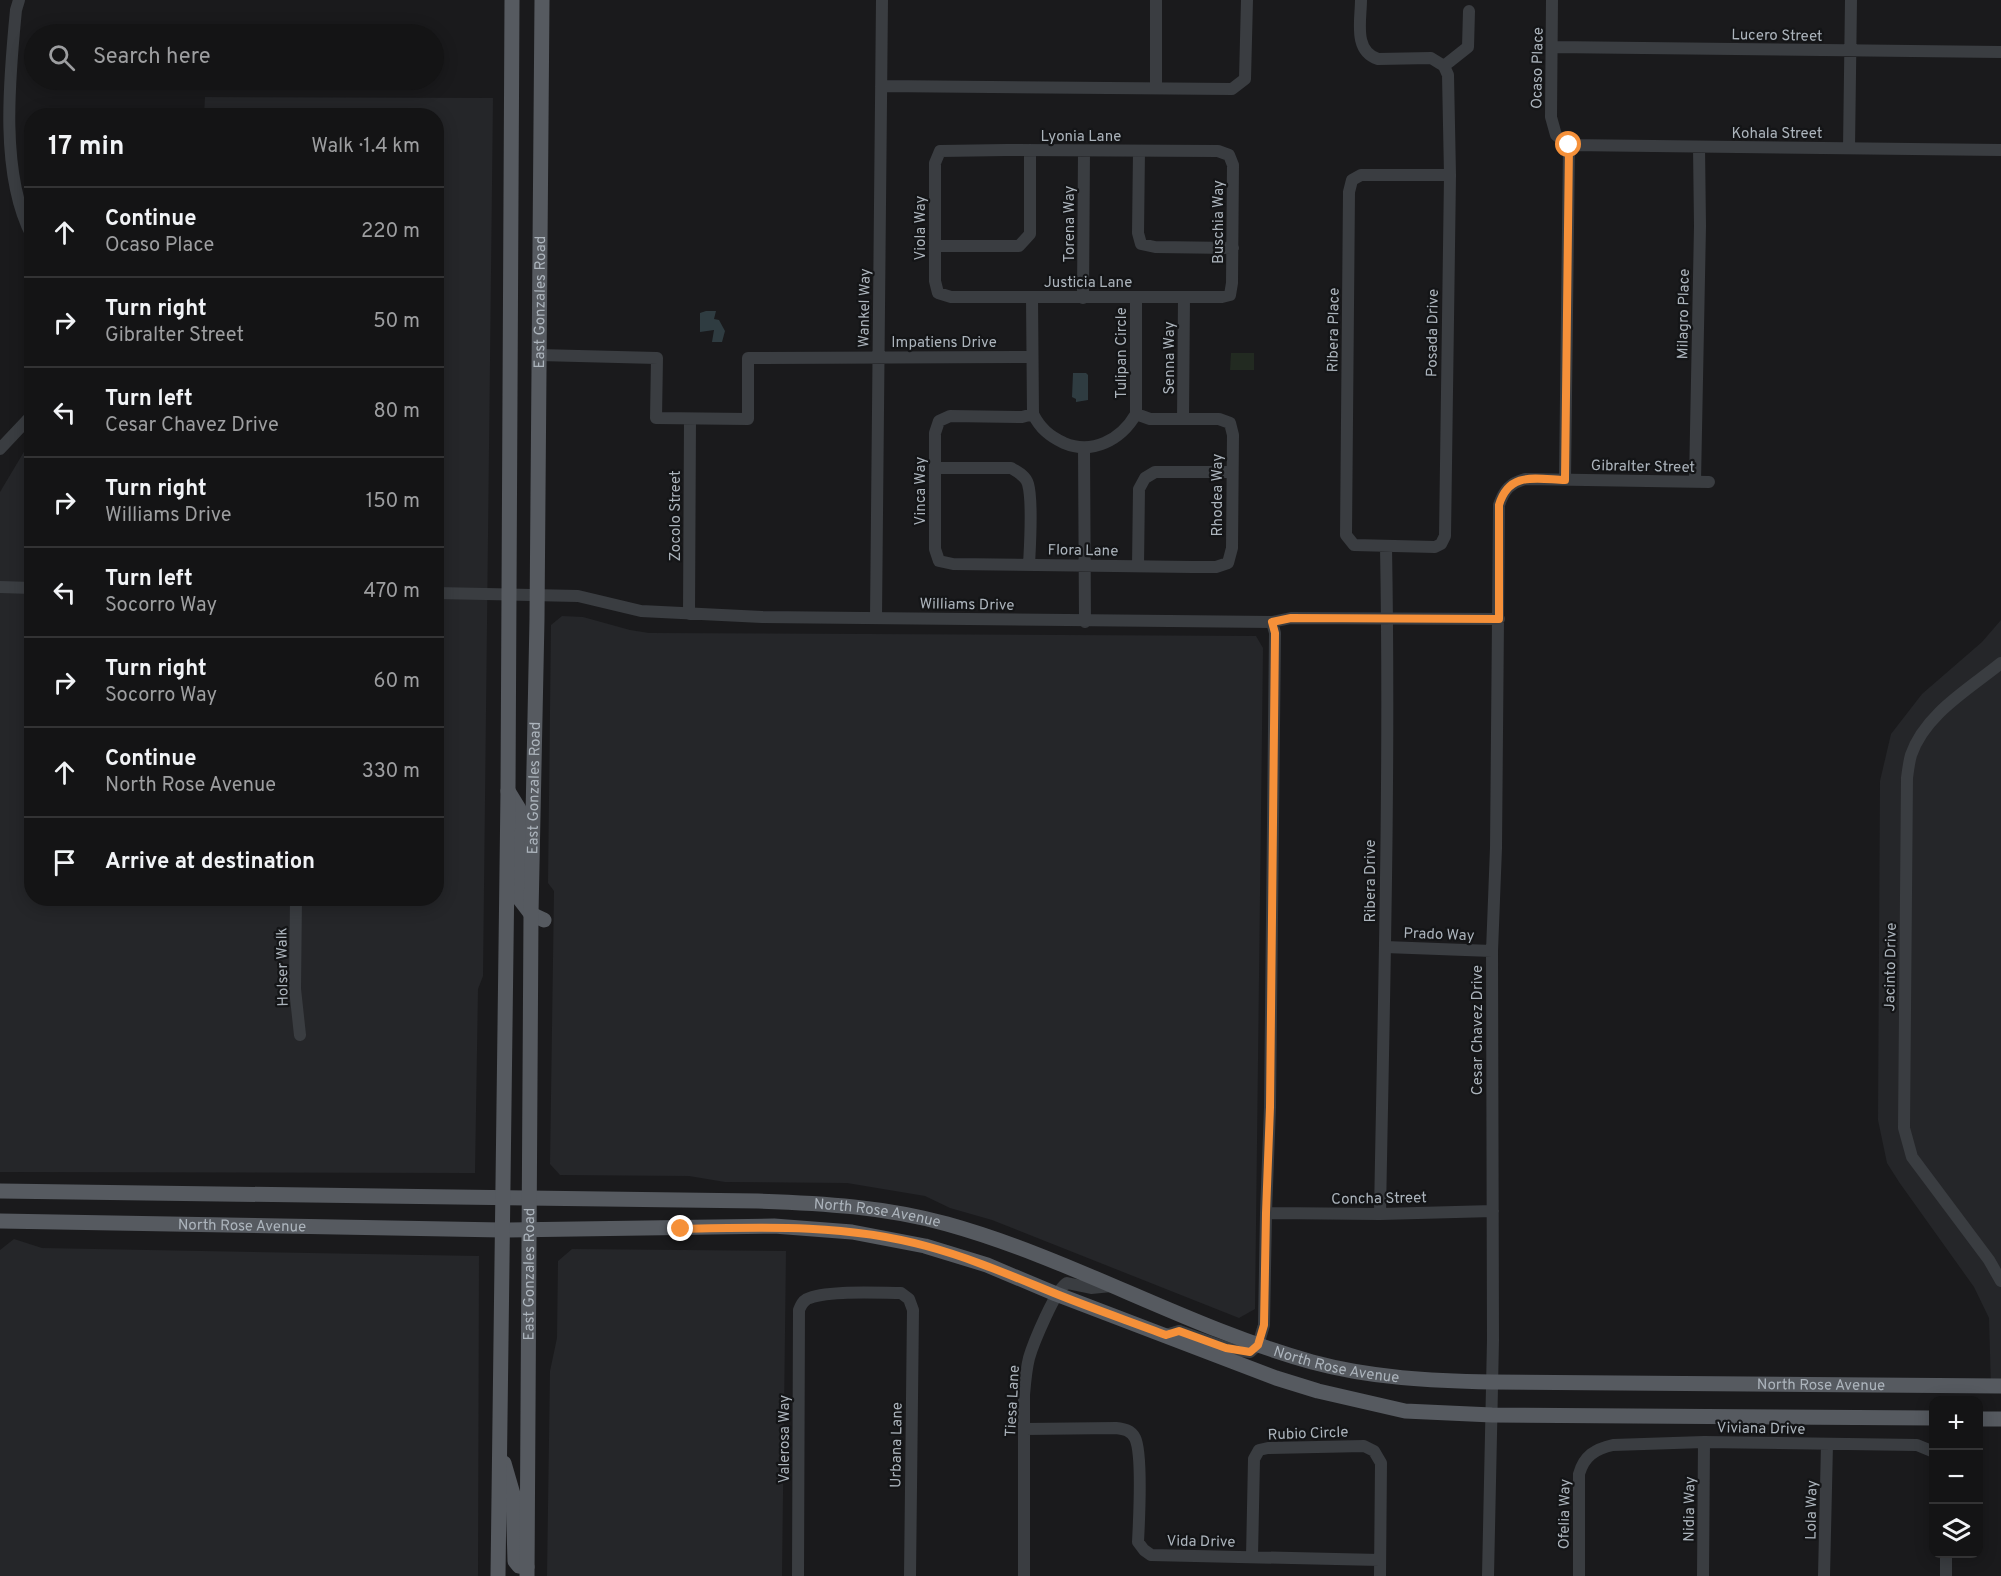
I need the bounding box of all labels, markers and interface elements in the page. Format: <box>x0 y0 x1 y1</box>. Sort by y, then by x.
search box <box>24 24 444 90</box>
street label: Lucero Street <box>1731 26 1823 47</box>
street label: Ocaso Place <box>1528 27 1549 109</box>
icon: search <box>45 41 78 74</box>
text: Search here <box>93 44 211 71</box>
street label: Kohala Street <box>1732 125 1822 144</box>
street label: Lyonia Lane <box>1041 128 1121 147</box>
text: 17 min <box>48 131 124 164</box>
route start <box>1555 131 1581 157</box>
text: Walk · 1.4 km <box>311 134 420 160</box>
street label: Buschia Way <box>1210 180 1229 264</box>
street label: Torena Way <box>1061 185 1080 263</box>
street label: Viola Way <box>912 195 931 261</box>
text: Continue <box>105 206 196 233</box>
icon: ahead <box>48 216 81 249</box>
text: 220 m <box>361 219 420 245</box>
text: Ocaso Place <box>105 233 214 259</box>
street label: East Gonzales Road <box>531 236 551 368</box>
street label: Wankel Way <box>855 268 876 348</box>
street label: Milagro Place <box>1674 268 1695 360</box>
street label: Justicia Lane <box>1044 274 1132 293</box>
street label: Ribera Place <box>1324 287 1345 373</box>
street label: Posada Drive <box>1423 289 1444 377</box>
text: Turn right <box>105 296 207 323</box>
icon: right <box>48 306 81 339</box>
street label: Tulipan Circle <box>1113 307 1132 399</box>
text: 50 m <box>373 309 420 335</box>
street label: Senna Way <box>1161 321 1180 395</box>
text: Gibralter Street <box>105 323 244 349</box>
street label: Impatiens Drive <box>891 334 997 353</box>
text: Turn left <box>105 386 193 413</box>
icon: left <box>48 396 81 429</box>
text: 80 m <box>374 399 420 425</box>
text: Cesar Chavez Drive <box>105 413 279 439</box>
street label: Rhodea Way <box>1209 454 1228 536</box>
street label: Vinca Way <box>912 457 931 525</box>
street label: Gibralter Street <box>1591 457 1695 478</box>
street label: Zocolo Street <box>667 470 686 562</box>
text: Turn right <box>105 476 207 503</box>
icon: right <box>48 486 81 519</box>
text: 150 m <box>366 489 420 515</box>
text: Williams Drive <box>105 503 232 529</box>
street label: Flora Lane <box>1047 541 1119 562</box>
text: Turn left <box>105 566 193 593</box>
icon: left <box>48 576 81 609</box>
text: 470 m <box>363 579 420 605</box>
text: Socorro Way <box>105 593 217 619</box>
street label: Williams Drive <box>919 595 1015 616</box>
text: Turn right <box>105 656 207 683</box>
icon: right <box>48 666 81 699</box>
text: 60 m <box>374 669 420 695</box>
text: Socorro Way <box>105 683 217 709</box>
street label: East Gonzales Road <box>524 722 546 855</box>
text: Continue <box>105 746 196 773</box>
icon: ahead <box>48 756 81 789</box>
text: 330 m <box>362 759 420 785</box>
text: North Rose Avenue <box>105 773 276 799</box>
street label: Ribera Drive <box>1362 839 1381 923</box>
icon: arrive <box>48 846 81 879</box>
text: Arrive at destination <box>105 849 315 876</box>
street label: Jacinto Drive <box>1881 922 1902 1012</box>
street label: Prado Way <box>1403 925 1475 946</box>
street label: Holser Walk <box>273 927 294 1007</box>
street label: Cesar Chavez Drive <box>1469 965 1488 1095</box>
street label: Concha Street <box>1331 1189 1427 1210</box>
street label: North Rose Avenue <box>813 1196 942 1233</box>
street label: East Gonzales Road <box>520 1208 540 1340</box>
route end <box>667 1215 693 1241</box>
street label: North Rose Avenue <box>178 1216 306 1237</box>
street label: North Rose Avenue <box>1271 1343 1400 1388</box>
street label: Tiesa Lane <box>1002 1365 1025 1438</box>
street label: North Rose Avenue <box>1757 1376 1885 1396</box>
street label: Valerosa Way <box>776 1395 795 1483</box>
map controls <box>1929 1396 1983 1558</box>
button: + <box>1929 1396 1983 1450</box>
street label: Urbana Lane <box>887 1402 908 1488</box>
street label: Viviana Drive <box>1716 1419 1805 1440</box>
street label: Rubio Circle <box>1267 1424 1349 1445</box>
button: − <box>1929 1450 1983 1504</box>
street label: Nidia Way <box>1680 1476 1701 1542</box>
street label: Ofelia Way <box>1555 1479 1576 1549</box>
street label: Lola Way <box>1802 1480 1823 1540</box>
button: layers <box>1929 1504 1983 1558</box>
street label: Vida Drive <box>1166 1532 1236 1553</box>

